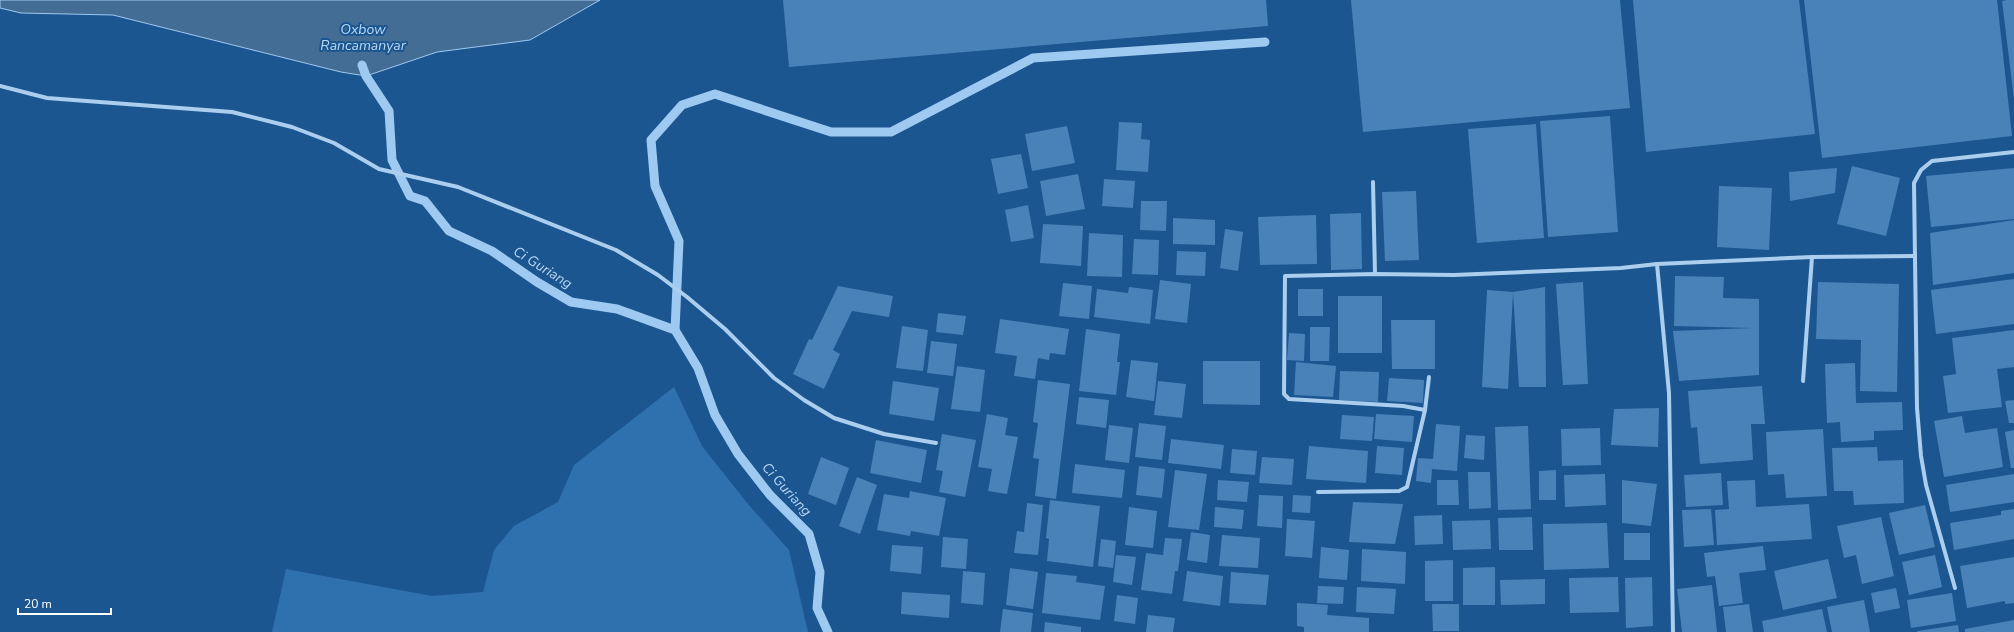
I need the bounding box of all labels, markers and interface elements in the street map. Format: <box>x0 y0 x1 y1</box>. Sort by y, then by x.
water label: Oxbow Rancamanyar <box>320 20 407 55</box>
water label: Ci Guriang <box>510 242 576 293</box>
water label: Ci Guriang <box>757 458 816 520</box>
scale bar <box>18 590 111 616</box>
text: 20 m <box>24 596 52 612</box>

